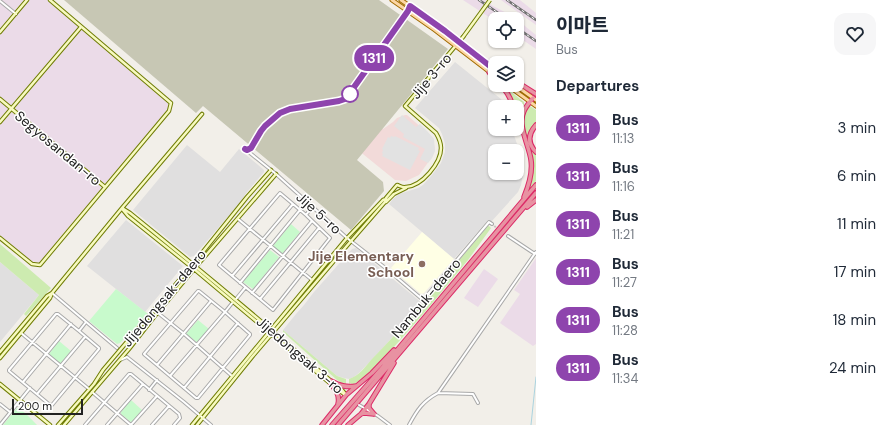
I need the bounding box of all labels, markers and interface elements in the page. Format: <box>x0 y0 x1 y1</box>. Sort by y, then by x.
map controls <box>488 12 524 180</box>
button: locate <box>488 12 524 48</box>
text: 이마트 <box>556 13 608 38</box>
button: heart <box>834 13 876 55</box>
text: Bus <box>556 41 578 58</box>
line badge: 1311 <box>346 45 402 71</box>
text: 1311 <box>362 49 386 67</box>
street label: Jije 3-ro <box>407 49 455 103</box>
button: layers <box>488 56 524 92</box>
text: Departures <box>556 76 639 96</box>
unlabelled marker <box>341 85 359 103</box>
button: + <box>488 100 524 136</box>
street label: Segyosandan-ro <box>11 107 105 189</box>
text: Bus <box>612 110 639 130</box>
text: 3 min <box>838 118 876 138</box>
text: 1311 <box>566 119 590 137</box>
text: 11:13 <box>612 130 634 147</box>
button: − <box>488 144 524 180</box>
text: Bus <box>612 158 639 178</box>
text: 6 min <box>837 166 876 186</box>
text: 1311 <box>566 167 590 185</box>
text: 11:16 <box>612 178 635 195</box>
street label: Jije 5-ro <box>293 188 345 238</box>
text: Bus <box>612 206 639 226</box>
text: 11 min <box>837 214 876 234</box>
text: 1311 <box>566 215 590 233</box>
text: 11:21 <box>612 226 634 243</box>
street label: Jijedongsak-daero <box>118 246 210 350</box>
place label: Jije Elementary School <box>308 247 415 281</box>
street label: Nambuk-daero <box>387 254 465 342</box>
text: Bus <box>612 254 639 274</box>
marker: Jije Elementary School <box>417 259 427 269</box>
text: 17 min <box>834 262 876 282</box>
text: 1311 <box>566 263 590 281</box>
text: 11:27 <box>612 274 637 291</box>
text: Bus <box>612 302 639 322</box>
text: 18 min <box>833 310 876 330</box>
text: 1311 <box>566 311 590 329</box>
street label: Jijedongsak 3-ro <box>253 312 347 398</box>
text: 11:28 <box>612 322 638 339</box>
text: Bus <box>612 350 639 370</box>
text: 24 min <box>829 358 876 378</box>
text: 1311 <box>566 359 590 377</box>
text: 11:34 <box>612 370 638 387</box>
scale bar <box>12 397 83 416</box>
text: 200 m <box>18 399 52 413</box>

